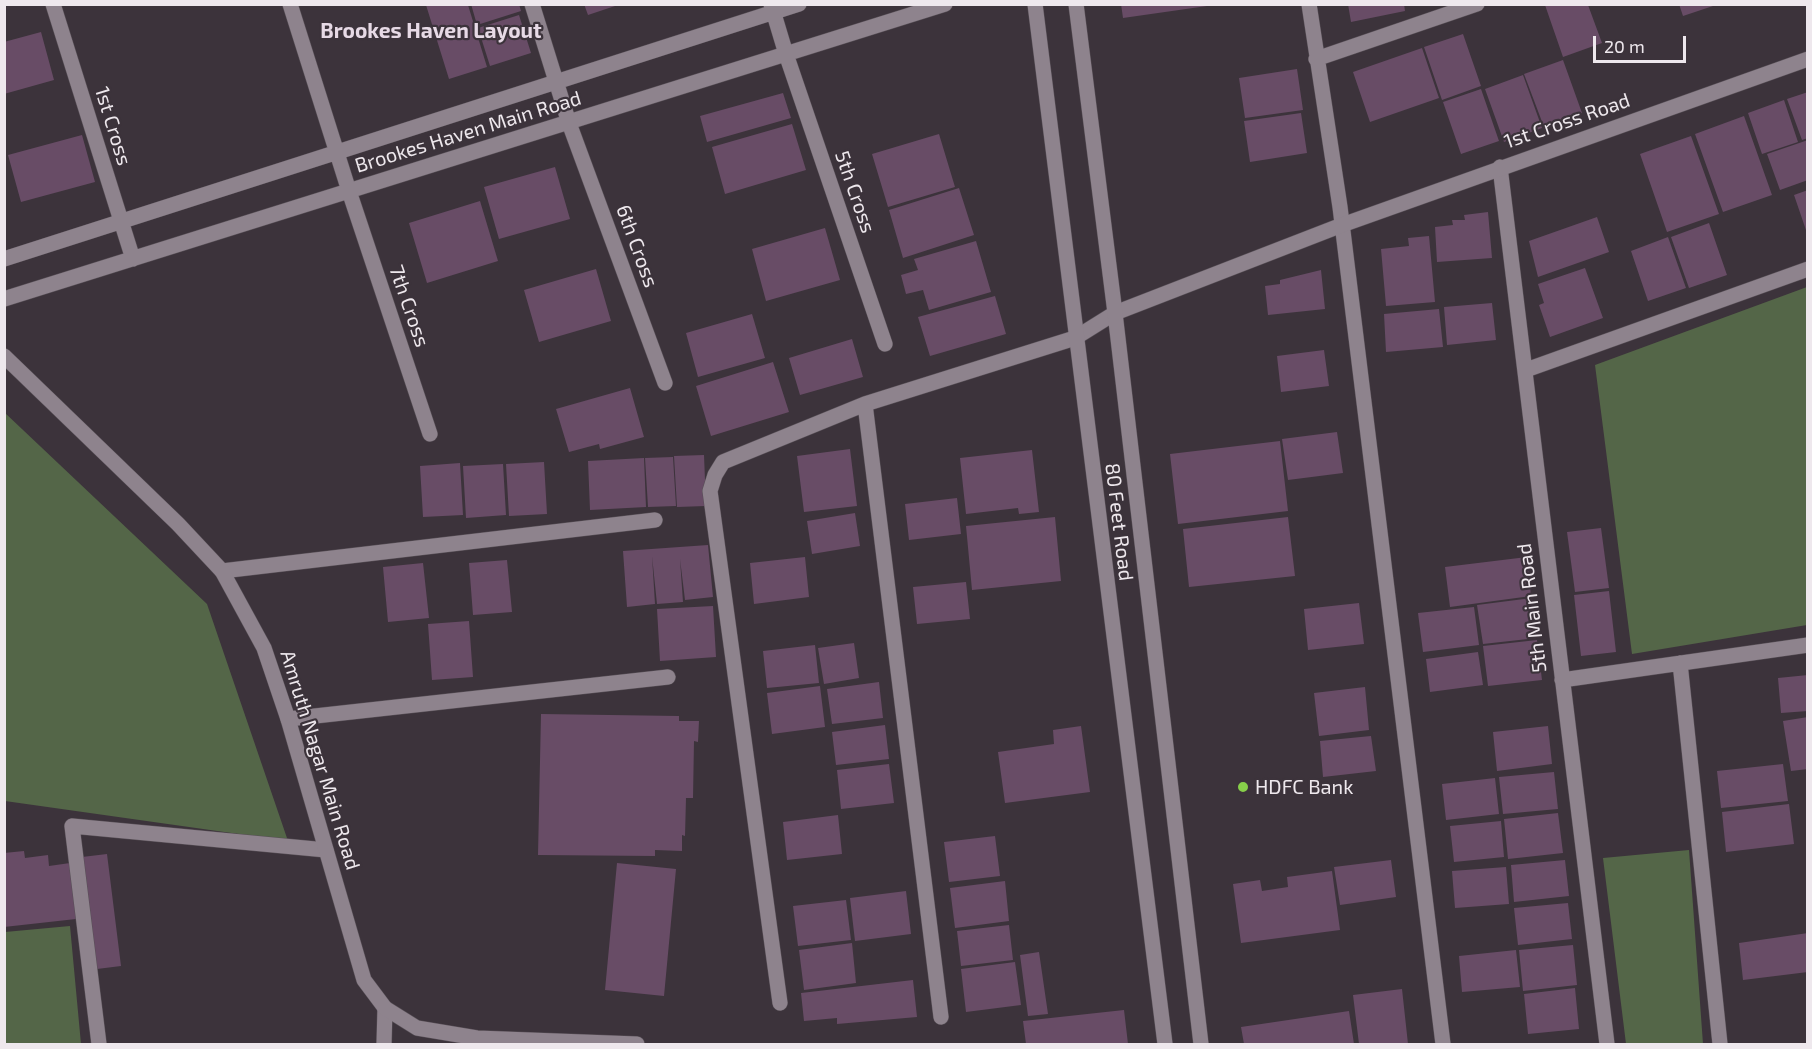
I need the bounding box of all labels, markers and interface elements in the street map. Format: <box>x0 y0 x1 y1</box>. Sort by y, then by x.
district label: Brookes Haven Layout <box>320 18 542 44</box>
scale bar <box>1596 24 1689 62</box>
text: 20 m <box>1604 35 1645 57</box>
street label: 1st Cross <box>90 84 136 168</box>
street label: Brookes Haven Main Road <box>352 86 584 178</box>
street label: 1st Cross Road <box>1501 88 1633 154</box>
street label: 5th Cross <box>830 148 880 236</box>
street label: 6th Cross <box>611 201 663 291</box>
street label: 7th Cross <box>384 262 434 350</box>
street label: 80 Feet Road <box>1100 462 1138 582</box>
street label: 5th Main Road <box>1512 542 1552 674</box>
street label: Amruth Nagar Main Road <box>275 647 365 873</box>
place label: HDFC Bank <box>1255 775 1353 799</box>
marker: HDFC Bank <box>1236 780 1250 794</box>

